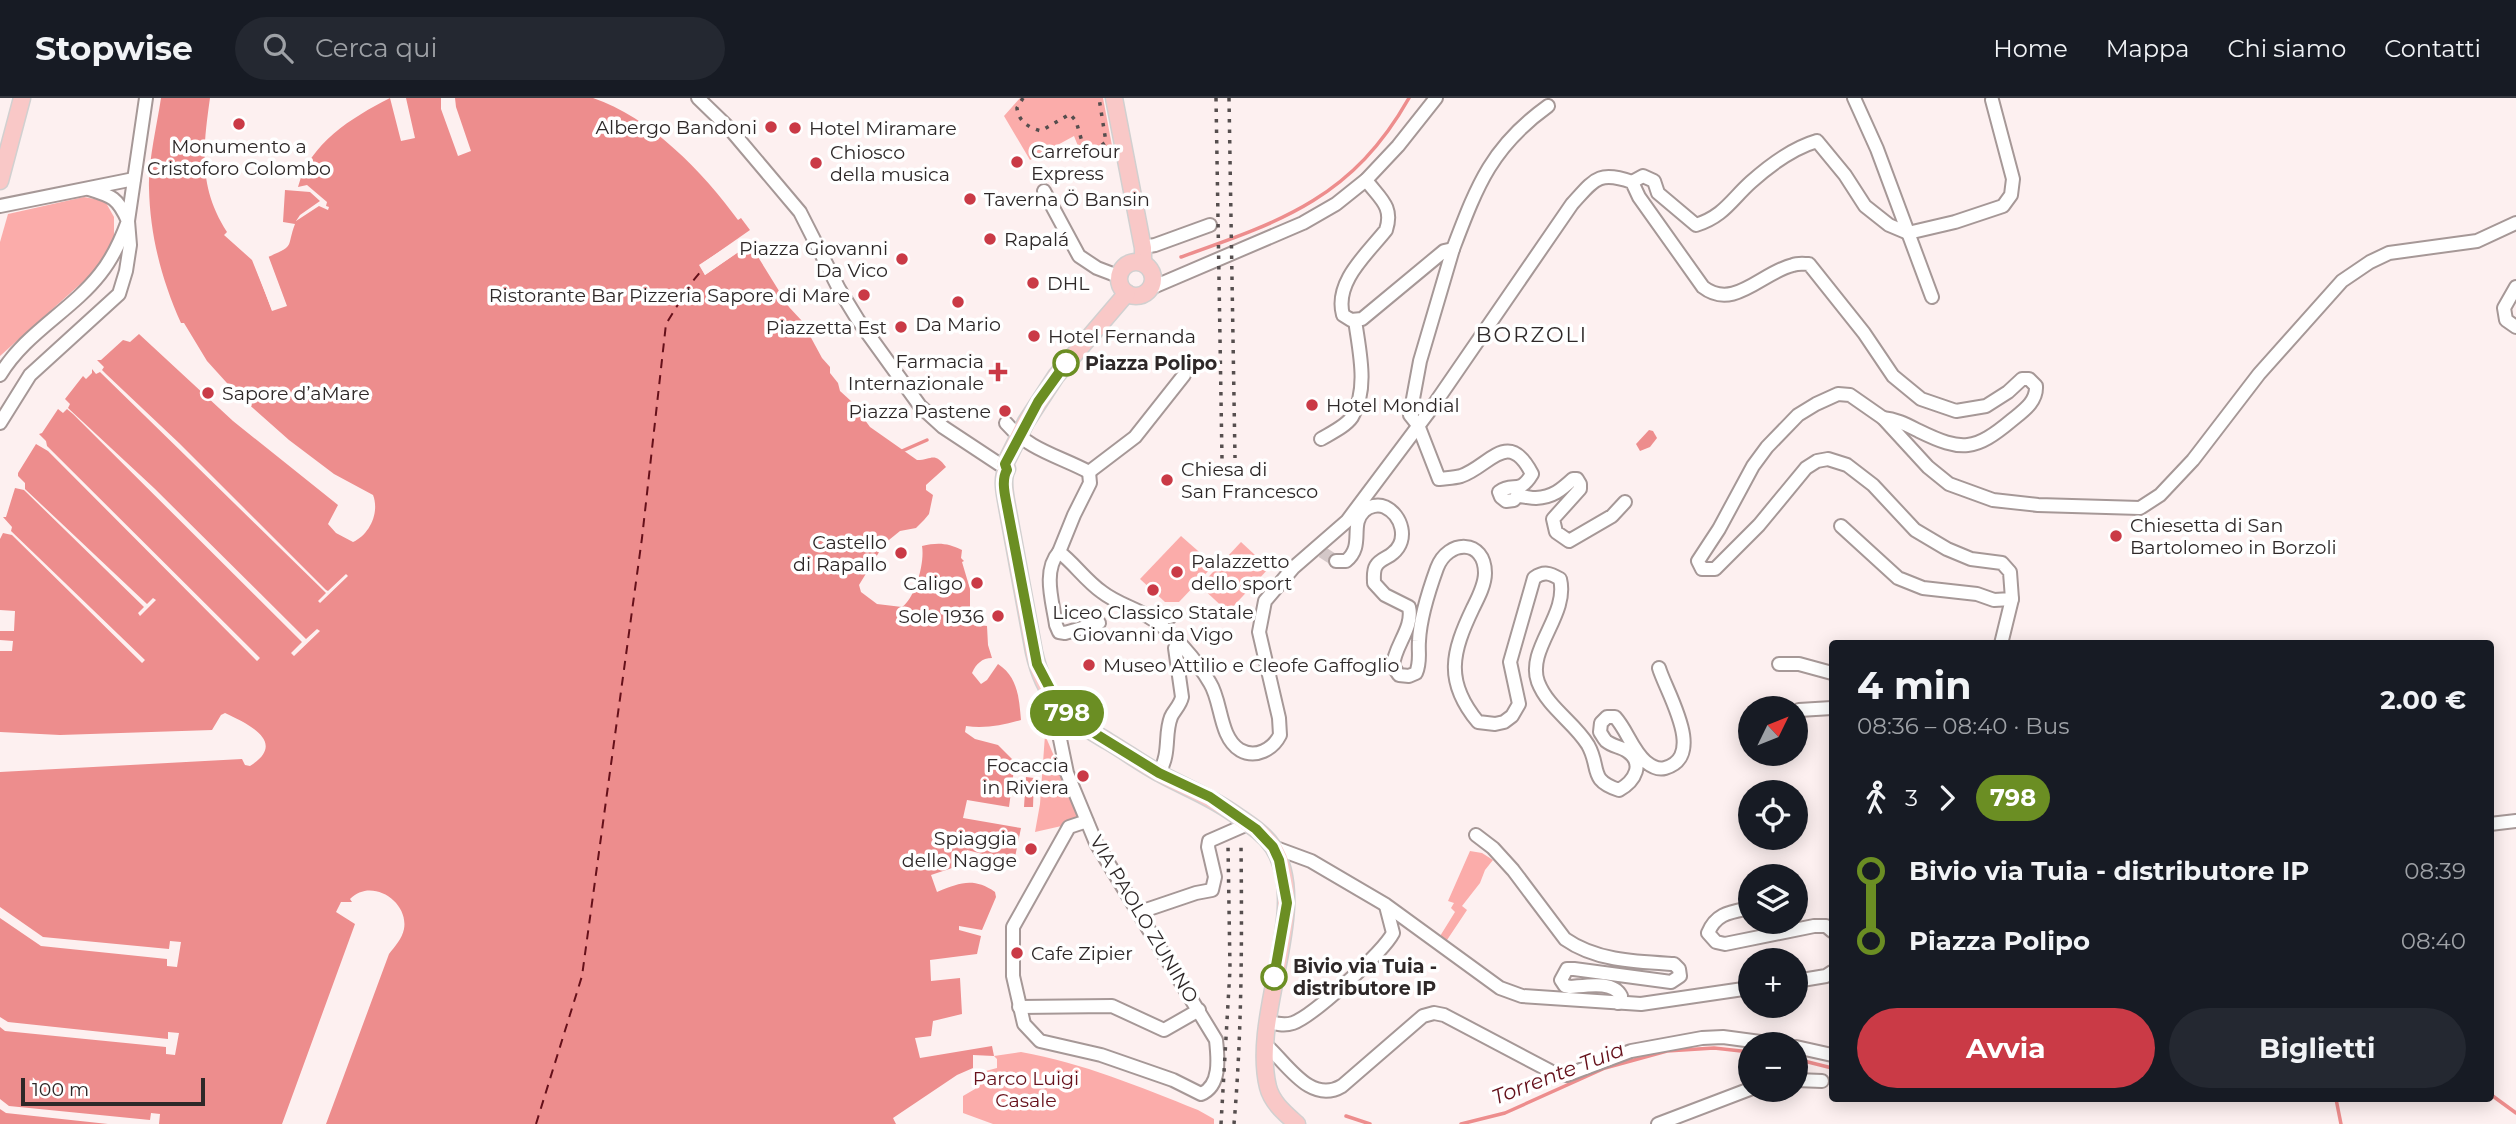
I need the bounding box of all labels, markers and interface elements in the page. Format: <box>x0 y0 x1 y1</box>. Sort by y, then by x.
search box <box>235 17 725 80</box>
text: Stopwise <box>35 28 193 68</box>
icon: search <box>259 29 297 67</box>
text: Cerca qui <box>315 32 437 64</box>
text: Home <box>1993 34 2068 63</box>
text: Mappa <box>2106 34 2189 63</box>
text: Chi siamo <box>2227 34 2346 63</box>
text: Contatti <box>2384 34 2481 63</box>
marker: Monumento a Cristoforo Colombo <box>231 116 247 132</box>
place label: Albergo Bandoni <box>595 116 757 139</box>
place label: Hotel Miramare <box>809 117 957 140</box>
marker: Albergo Bandoni <box>763 119 779 135</box>
marker: Hotel Miramare <box>787 120 803 136</box>
place label: Monumento a Cristoforo Colombo <box>147 135 331 180</box>
place label: Carrefour Express <box>1031 140 1120 185</box>
place label: Chiosco della musica <box>830 141 950 186</box>
marker: Carrefour Express <box>1009 154 1025 170</box>
marker: Chiosco della musica <box>808 155 824 171</box>
place label: Taverna Ö Bansin <box>984 188 1150 211</box>
marker: Taverna Ö Bansin <box>962 191 978 207</box>
place label: Rapalá <box>1004 228 1069 251</box>
marker: Rapalá <box>982 231 998 247</box>
place label: Piazza Giovanni Da Vico <box>739 237 888 282</box>
marker: Piazza Giovanni Da Vico <box>894 251 910 267</box>
place label: DHL <box>1047 272 1090 295</box>
marker: DHL <box>1025 275 1041 291</box>
place label: Ristorante Bar Pizzeria Sapore di Mare <box>489 284 850 307</box>
marker: Ristorante Bar Pizzeria Sapore di Mare <box>856 287 872 303</box>
marker: Da Mario <box>950 294 966 310</box>
place label: Da Mario <box>915 313 1001 336</box>
place label: Piazzetta Est <box>766 316 887 339</box>
marker: Piazzetta Est <box>893 319 909 335</box>
district label: BORZOLI <box>1476 322 1588 347</box>
place label: Hotel Fernanda <box>1048 325 1196 348</box>
marker: Hotel Fernanda <box>1026 328 1042 344</box>
place label: Farmacia Internazionale <box>848 350 984 395</box>
marker: Piazza Polipo <box>1053 350 1079 376</box>
place label: Piazza Polipo <box>1085 352 1217 375</box>
marker: Farmacia Internazionale <box>990 364 1006 380</box>
place label: Sapore d’aMare <box>222 382 370 405</box>
marker: Sapore d’aMare <box>200 385 216 401</box>
place label: Hotel Mondial <box>1326 394 1460 417</box>
marker: Hotel Mondial <box>1304 397 1320 413</box>
place label: Piazza Pastene <box>848 400 991 423</box>
marker: Piazza Pastene <box>997 403 1013 419</box>
place label: Chiesa di San Francesco <box>1181 458 1318 503</box>
marker: Chiesa di San Francesco <box>1159 472 1175 488</box>
place label: Chiesetta di San Bartolomeo in Borzoli <box>2130 514 2337 559</box>
marker: Chiesetta di San Bartolomeo in Borzoli <box>2108 528 2124 544</box>
place label: Castello di Rapallo <box>793 531 887 576</box>
marker: Castello di Rapallo <box>893 545 909 561</box>
place label: Palazzetto dello sport <box>1191 550 1292 595</box>
marker: Palazzetto dello sport <box>1169 564 1185 580</box>
place label: Caligo <box>903 572 963 595</box>
marker: Caligo <box>969 575 985 591</box>
marker: Liceo Classico Statale Giovanni da Vigo <box>1145 582 1161 598</box>
place label: Liceo Classico Statale Giovanni da Vigo <box>1052 601 1254 646</box>
place label: Sole 1936 <box>898 605 984 628</box>
marker: Sole 1936 <box>990 608 1006 624</box>
place label: Museo Attilio e Cleofe Gaffoglio <box>1103 654 1399 677</box>
marker: Museo Attilio e Cleofe Gaffoglio <box>1081 657 1097 673</box>
text: 4 min <box>1857 662 1972 709</box>
text: 2.00 € <box>2380 684 2466 716</box>
line badge: 798 <box>1027 690 1107 736</box>
north arrow <box>1738 696 1808 766</box>
map controls <box>1738 696 1808 1102</box>
text: 798 <box>1044 698 1090 727</box>
text: 08:36 – 08:40 · Bus <box>1857 712 2069 740</box>
place label: Focaccia in Riviera <box>982 754 1069 799</box>
marker: Focaccia in Riviera <box>1075 768 1091 784</box>
icon: walk <box>1857 779 1895 817</box>
icon: forward <box>1928 779 1966 817</box>
button: locate <box>1738 780 1808 850</box>
text: 798 <box>1990 783 2036 812</box>
text: 3 <box>1905 784 1918 812</box>
place label: Spiaggia delle Nagge <box>902 827 1017 872</box>
street label: VIA PAOLO ZUNINO <box>1085 831 1203 1007</box>
marker: Spiaggia delle Nagge <box>1023 841 1039 857</box>
text: Bivio via Tuia - distributore IP <box>1909 855 2309 887</box>
text: 08:39 <box>2404 857 2466 885</box>
button: layers <box>1738 864 1808 934</box>
text: Piazza Polipo <box>1909 925 2090 957</box>
text: 08:40 <box>2401 927 2466 955</box>
place label: Cafe Zipier <box>1031 942 1133 965</box>
marker: Cafe Zipier <box>1009 945 1025 961</box>
button: + <box>1738 948 1808 1018</box>
place label: Bivio via Tuia - distributore IP <box>1293 955 1437 1000</box>
marker: Bivio via Tuia - distributore IP <box>1261 964 1287 990</box>
button: Avvia <box>1857 1008 2155 1088</box>
button: Biglietti <box>2169 1008 2466 1088</box>
button: − <box>1738 1032 1808 1102</box>
water label: Torrente Tuia <box>1488 1036 1628 1110</box>
park label: Parco Luigi Casale <box>973 1067 1079 1112</box>
scale bar <box>21 1075 205 1107</box>
text: 100 m <box>32 1078 89 1101</box>

